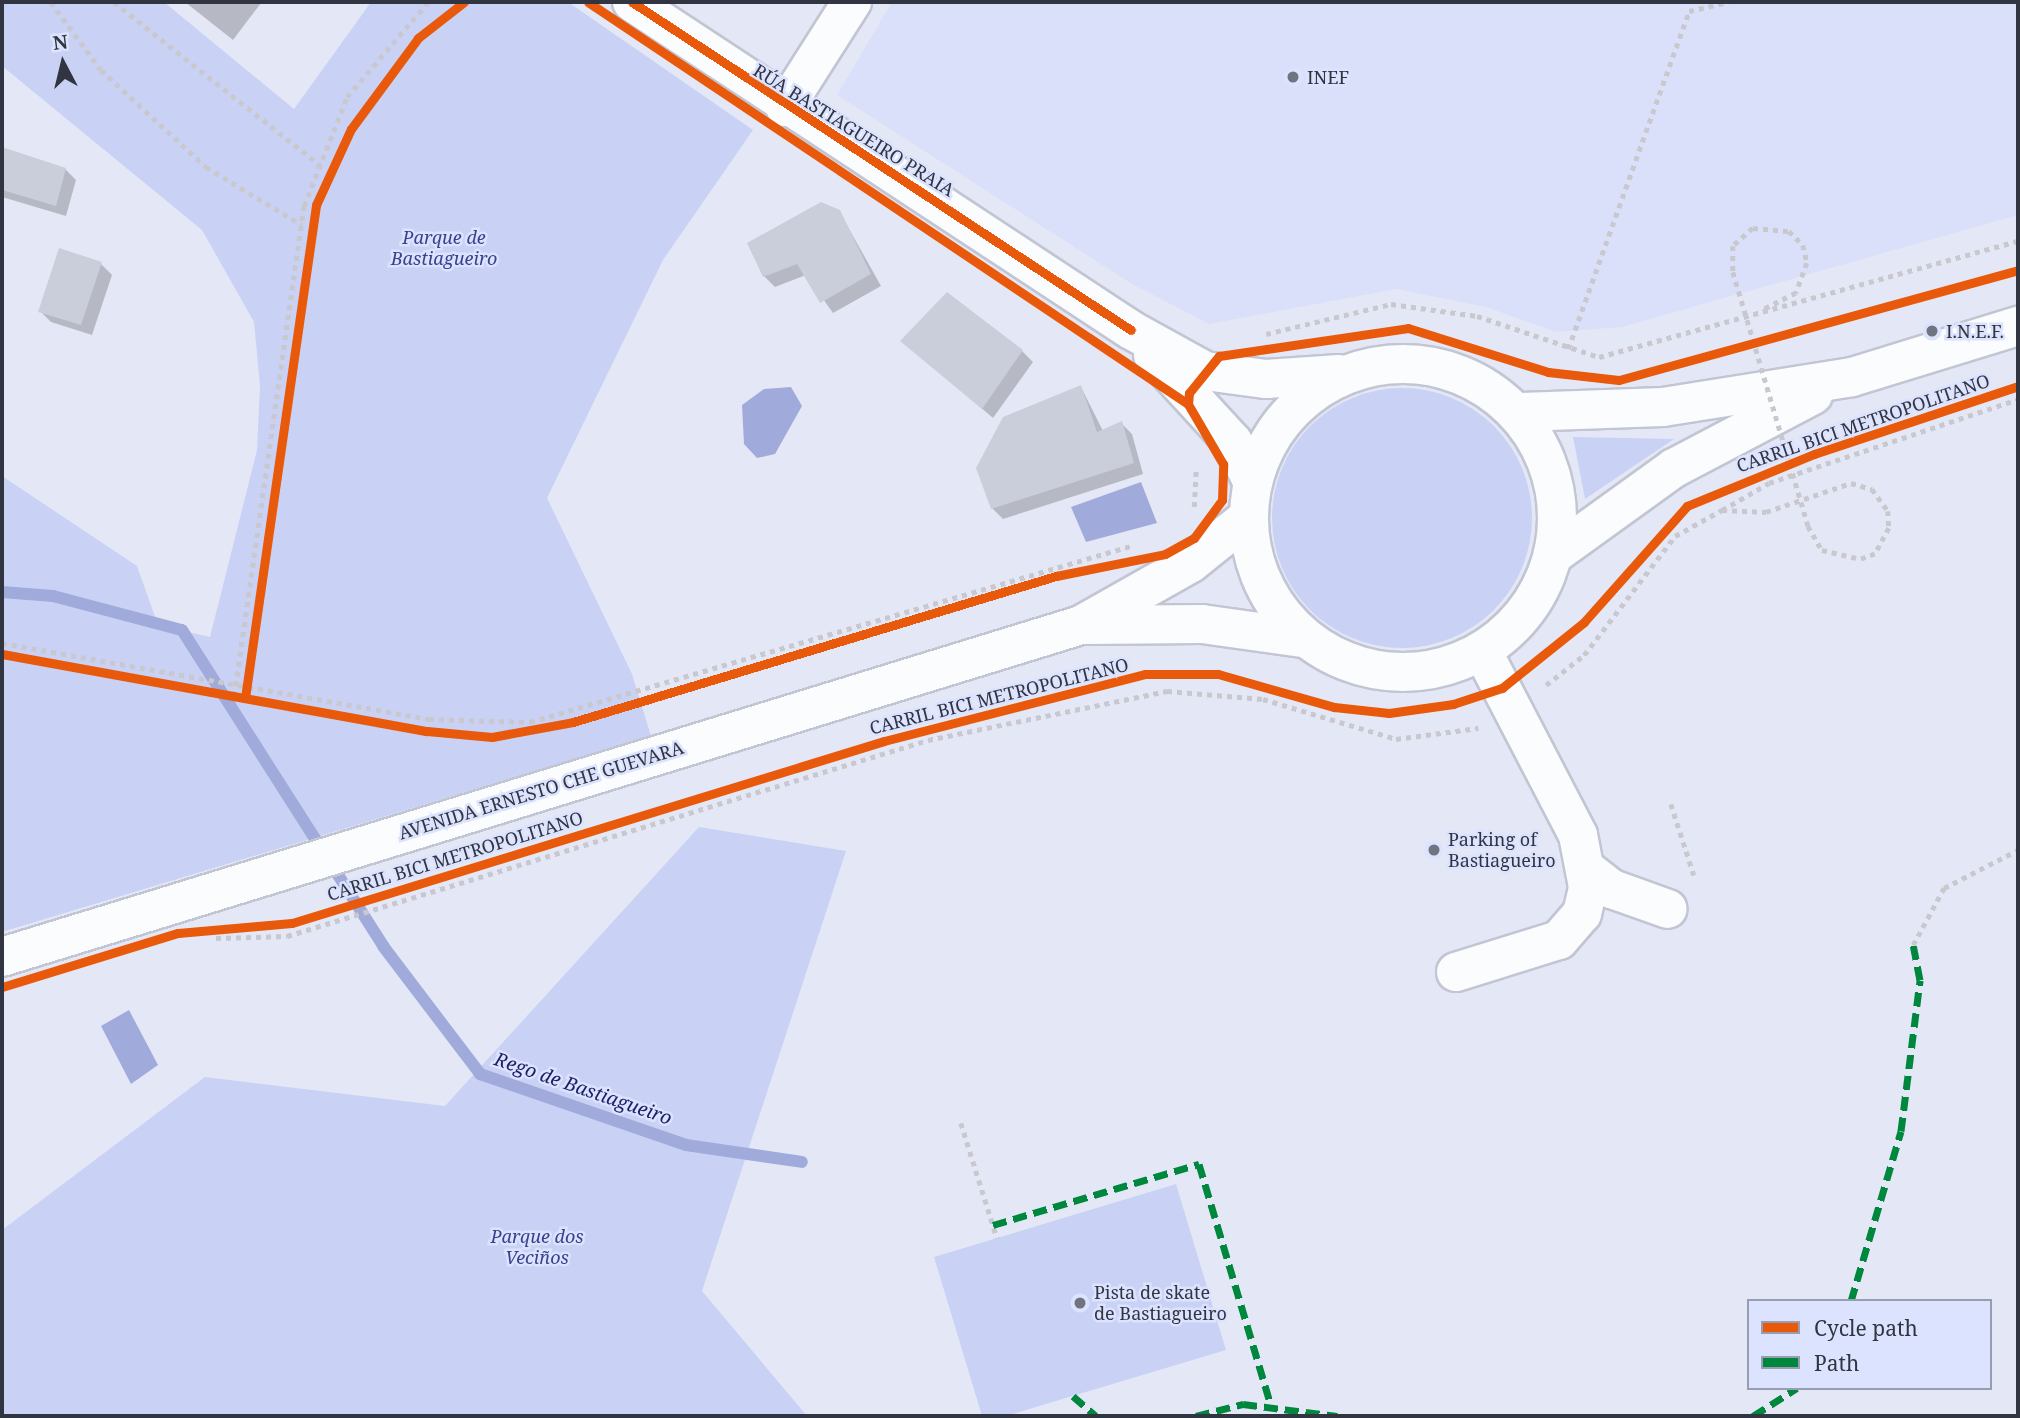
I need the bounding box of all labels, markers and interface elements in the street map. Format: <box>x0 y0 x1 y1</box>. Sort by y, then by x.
north arrow <box>28 28 98 98</box>
text: N <box>51 28 69 56</box>
street label: RÚA BASTIAGUEIRO PRAIA <box>750 59 958 201</box>
place label: INEF <box>1307 66 1349 88</box>
marker: INEF <box>1285 69 1301 85</box>
park label: Parque de Bastiagueiro <box>391 227 497 270</box>
place label: I.N.E.F. <box>1946 320 2004 342</box>
marker: I.N.E.F. <box>1924 323 1940 339</box>
street label: CARRIL BICI METROPOLITANO <box>1734 369 1992 477</box>
street label: CARRIL BICI METROPOLITANO <box>867 653 1131 739</box>
street label: AVENIDA ERNESTO CHE GUEVARA <box>396 736 686 844</box>
street label: CARRIL BICI METROPOLITANO <box>325 807 585 905</box>
place label: Parking of Bastiagueiro <box>1448 829 1556 872</box>
marker: Parking of Bastiagueiro <box>1426 842 1442 858</box>
water label: Rego de Bastiagueiro <box>491 1048 675 1130</box>
park label: Parque dos Veciños <box>490 1226 584 1268</box>
place label: Pista de skate de Bastiagueiro <box>1094 1282 1227 1324</box>
marker: Pista de skate de Bastiagueiro <box>1072 1295 1088 1311</box>
legend <box>1747 1299 1992 1390</box>
text: Cycle path <box>1814 1314 1918 1342</box>
text: Path <box>1814 1349 1859 1377</box>

